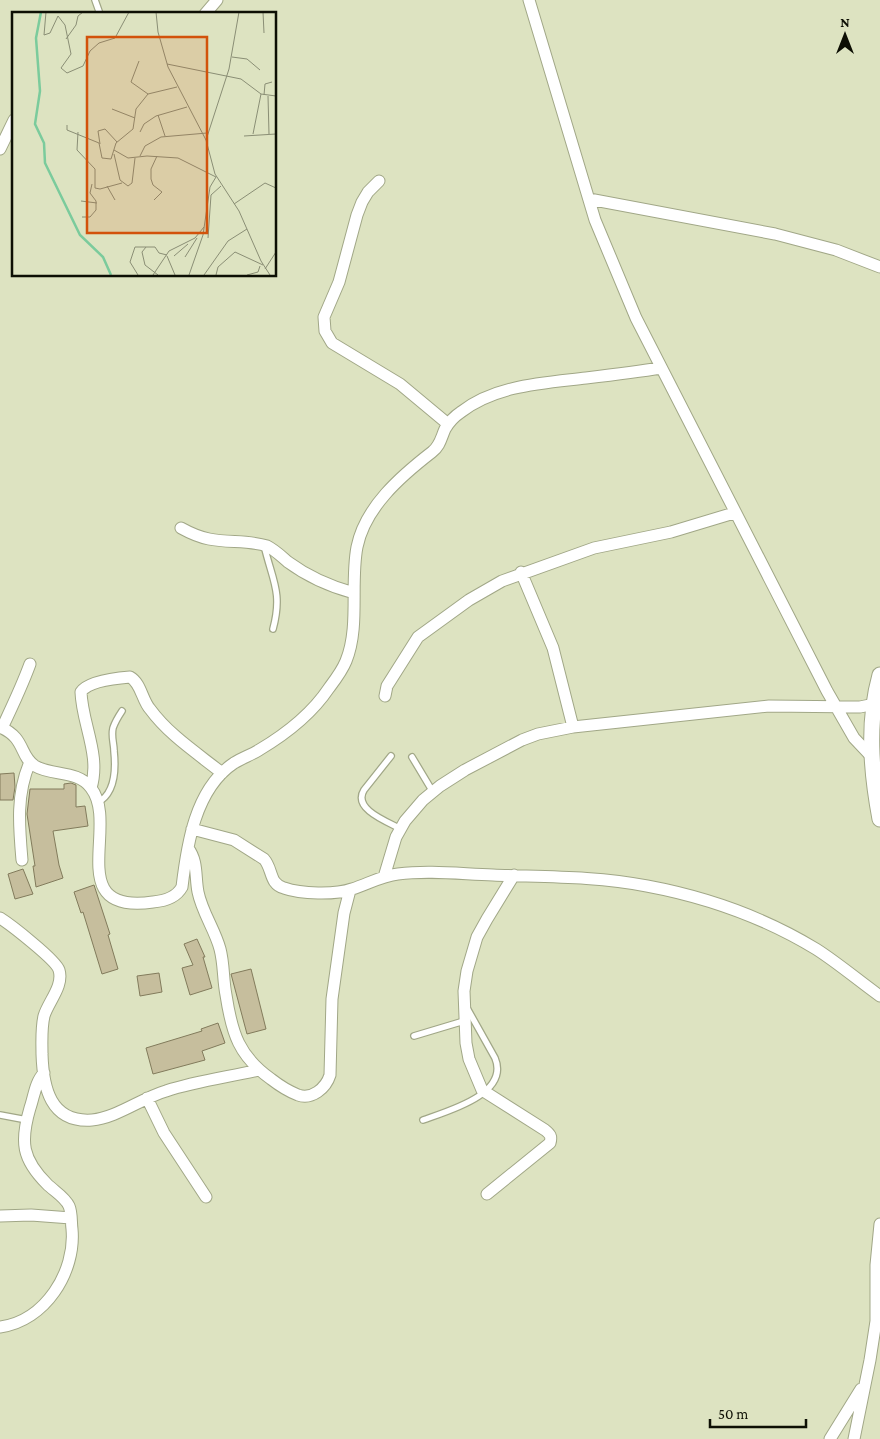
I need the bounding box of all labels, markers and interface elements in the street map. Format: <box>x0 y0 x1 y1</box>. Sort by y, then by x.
north arrow <box>820 10 870 60</box>
inset map <box>12 12 276 276</box>
text: N <box>840 14 850 30</box>
scale bar <box>710 1396 806 1428</box>
text: 50 m <box>718 1406 748 1422</box>

